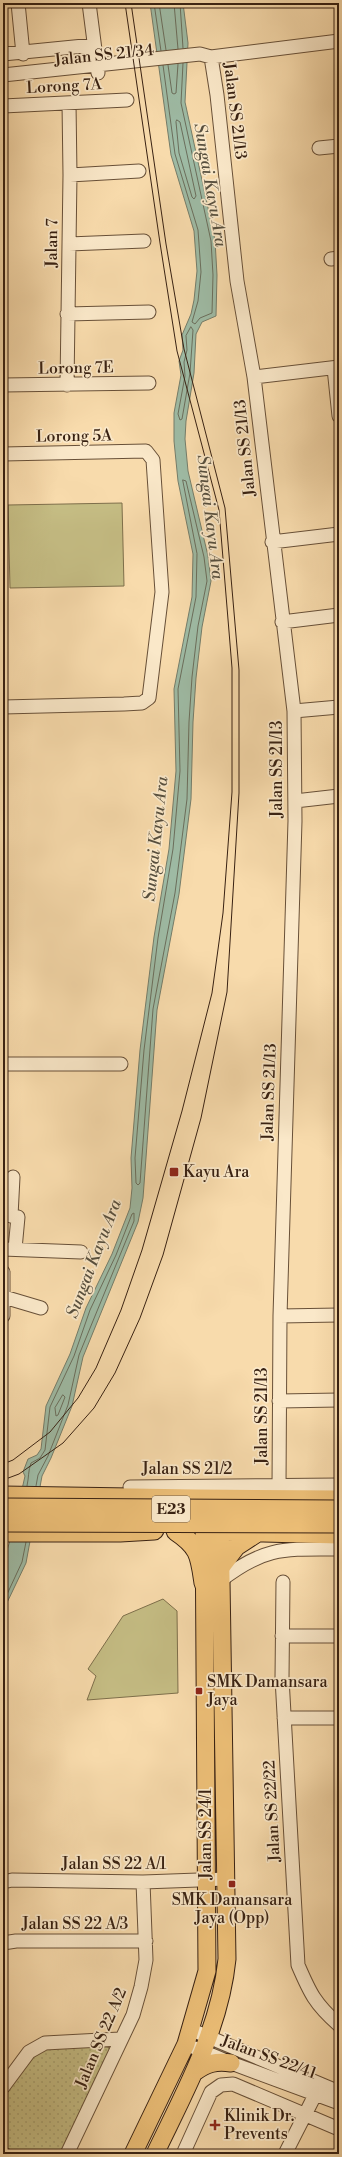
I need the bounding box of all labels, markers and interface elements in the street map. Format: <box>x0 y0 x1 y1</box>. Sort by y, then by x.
street label: Jalan SS 21/34 <box>52 40 155 70</box>
street label: Jalan SS 21/13 <box>219 60 251 161</box>
street label: Lorong 7A <box>26 74 103 98</box>
water label: Sungai Kayu Ara <box>188 121 232 249</box>
street label: Jalan 7 <box>42 219 62 268</box>
street label: Lorong 7E <box>38 357 114 379</box>
street label: Jalan SS 21/13 <box>230 398 260 498</box>
street label: Lorong 5A <box>36 425 113 447</box>
water label: Sungai Kayu Ara <box>191 453 229 581</box>
street label: Jalan SS 21/13 <box>267 720 287 819</box>
water label: Sungai Kayu Ara <box>139 775 174 902</box>
street label: Jalan SS 21/13 <box>257 1043 281 1142</box>
place label: Kayu Ara <box>183 1162 250 1182</box>
marker: Kayu Ara <box>168 1166 180 1178</box>
water label: Sungai Kayu Ara <box>61 1196 127 1321</box>
street label: Jalan SS 21/13 <box>252 1367 272 1466</box>
street label: Jalan SS 21/2 <box>141 1459 232 1479</box>
road number: E23 <box>152 1496 190 1522</box>
place label: SMK Damansara Jaya <box>206 1672 328 1710</box>
marker: SMK Damansara Jaya <box>194 1686 204 1696</box>
street label: Jalan SS 22/22 <box>259 1760 285 1863</box>
street label: Jalan SS 24/1 <box>196 1788 216 1881</box>
street label: Jalan SS 22 A/1 <box>61 1854 166 1874</box>
marker: SMK Damansara Jaya (Opp) <box>227 1879 237 1889</box>
place label: SMK Damansara Jaya (Opp) <box>172 1890 293 1928</box>
street label: Jalan SS 22 A/3 <box>21 1914 129 1934</box>
street label: Jalan SS 22 A/2 <box>70 1985 131 2092</box>
street label: Jalan SS 22/41 <box>218 2030 320 2084</box>
place label: Klinik Dr. Prevents <box>224 2106 294 2144</box>
marker: Klinik Dr. Prevents <box>209 2119 221 2131</box>

